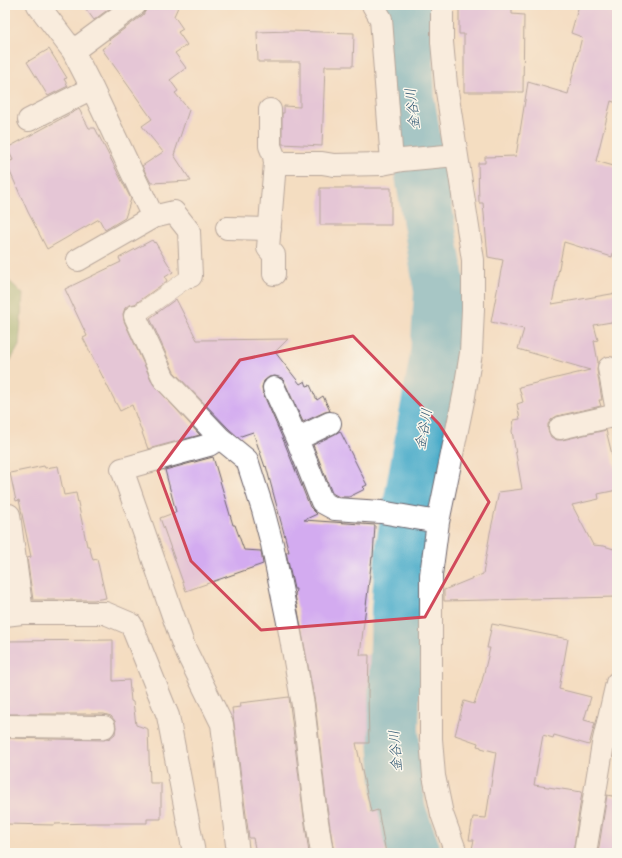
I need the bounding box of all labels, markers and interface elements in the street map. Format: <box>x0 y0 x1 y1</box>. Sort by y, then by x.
water label: 金谷川 <box>400 87 423 131</box>
water label: 金谷川 <box>410 407 436 451</box>
water label: 金谷川 <box>384 729 405 773</box>

